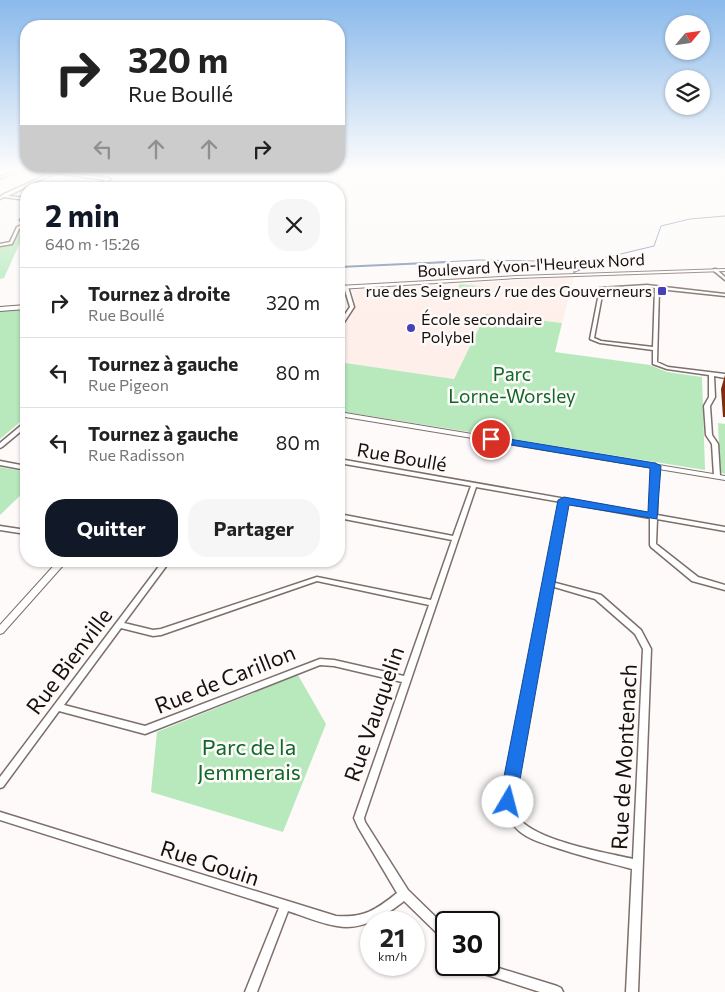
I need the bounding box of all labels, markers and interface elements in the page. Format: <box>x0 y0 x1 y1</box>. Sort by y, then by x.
north arrow <box>665 15 710 60</box>
map controls <box>665 15 710 115</box>
text: 320 m <box>128 37 228 80</box>
icon: right <box>45 40 110 105</box>
button: layers <box>665 70 710 115</box>
text: Rue Boullé <box>128 80 233 107</box>
icon: left <box>89 135 117 163</box>
icon: ahead <box>142 135 170 163</box>
icon: ahead <box>195 135 223 163</box>
icon: right <box>248 135 276 163</box>
text: 2 min <box>45 196 120 233</box>
button: close <box>268 199 320 251</box>
text: 640 m · 15:26 <box>45 234 140 253</box>
street label: Boulevard Yvon-l'Heureux Nord <box>417 249 645 280</box>
place label: rue des Seigneurs / rue des Gouverneurs <box>366 281 652 300</box>
text: Tournez à droite <box>88 282 230 305</box>
marker: rue des Seigneurs / rue des Gouverneurs <box>656 285 668 297</box>
icon: right <box>45 289 73 317</box>
text: 320 m <box>266 291 320 314</box>
text: Rue Boullé <box>88 305 164 324</box>
place label: École secondaire Polybel <box>421 309 542 346</box>
marker: École secondaire Polybel <box>405 322 417 334</box>
text: Tournez à gauche <box>88 352 238 375</box>
icon: left <box>45 359 73 387</box>
text: 80 m <box>276 361 320 384</box>
park label: Parc Lorne-Worsley <box>448 362 576 407</box>
text: Rue Pigeon <box>88 375 169 394</box>
pin <box>470 418 512 460</box>
text: Tournez à gauche <box>88 422 238 445</box>
icon: arrive <box>477 425 505 453</box>
icon: left <box>45 429 73 457</box>
text: 80 m <box>276 431 320 454</box>
street label: Rue Boullé <box>355 437 449 476</box>
text: Rue Radisson <box>88 445 185 464</box>
button: Quitter <box>45 499 178 557</box>
button: Partager <box>188 499 320 557</box>
street label: Rue Bienville <box>20 602 117 719</box>
street label: Rue de Carillon <box>151 638 299 719</box>
street label: Rue Vauquelin <box>338 643 409 785</box>
street label: Rue de Montenach <box>605 663 642 851</box>
park label: Parc de la Jemmerais <box>197 733 301 785</box>
position arrow <box>481 775 533 827</box>
street label: Rue Gouin <box>157 834 263 891</box>
speed limit sign: 30 <box>435 911 500 976</box>
text: 21 <box>380 922 405 952</box>
text: km/h <box>378 949 407 963</box>

